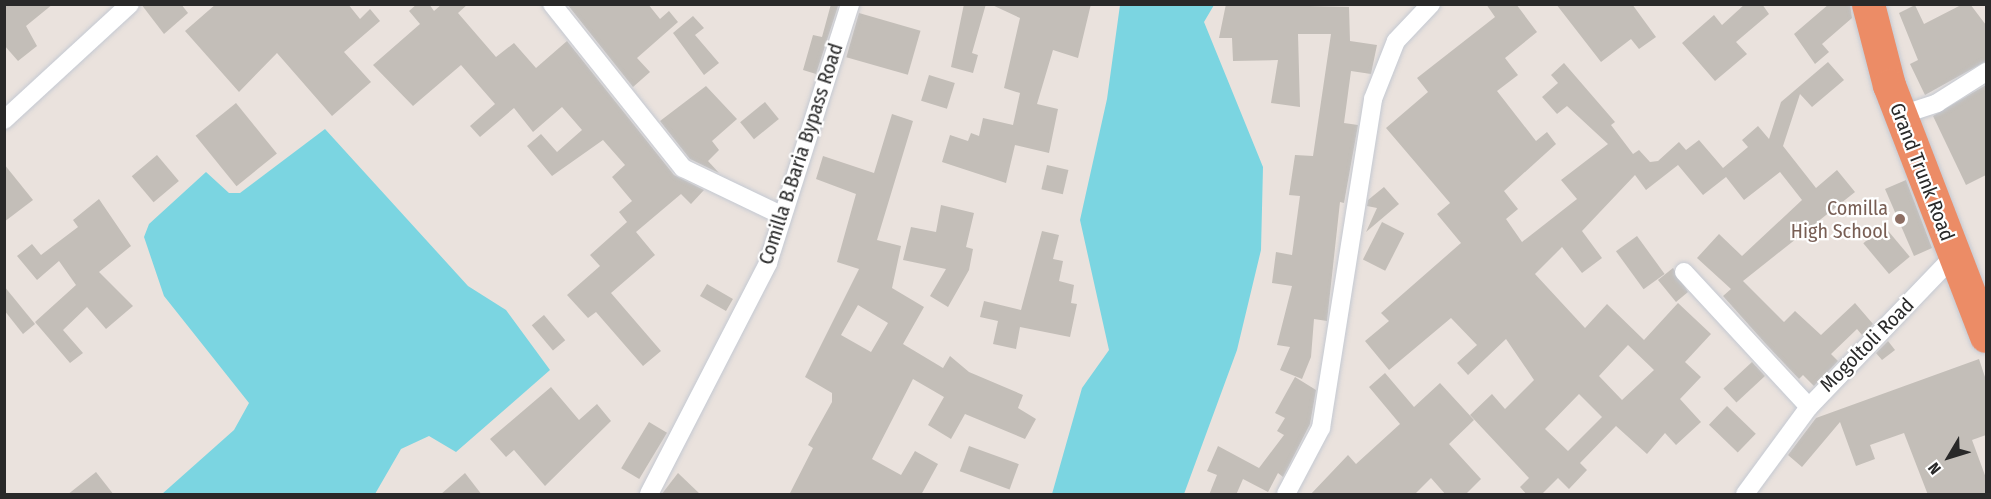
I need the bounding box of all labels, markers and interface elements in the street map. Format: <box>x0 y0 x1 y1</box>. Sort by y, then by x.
street label: Comilla B.Baria Bypass Road <box>754 40 848 268</box>
street label: Grand Trunk Road <box>1885 100 1959 244</box>
place label: Comilla High School <box>1791 196 1888 243</box>
marker: Comilla High School <box>1893 212 1907 226</box>
street label: Mogoltoli Road <box>1815 293 1919 397</box>
north arrow <box>1919 427 1979 487</box>
text: N <box>1924 459 1945 478</box>

